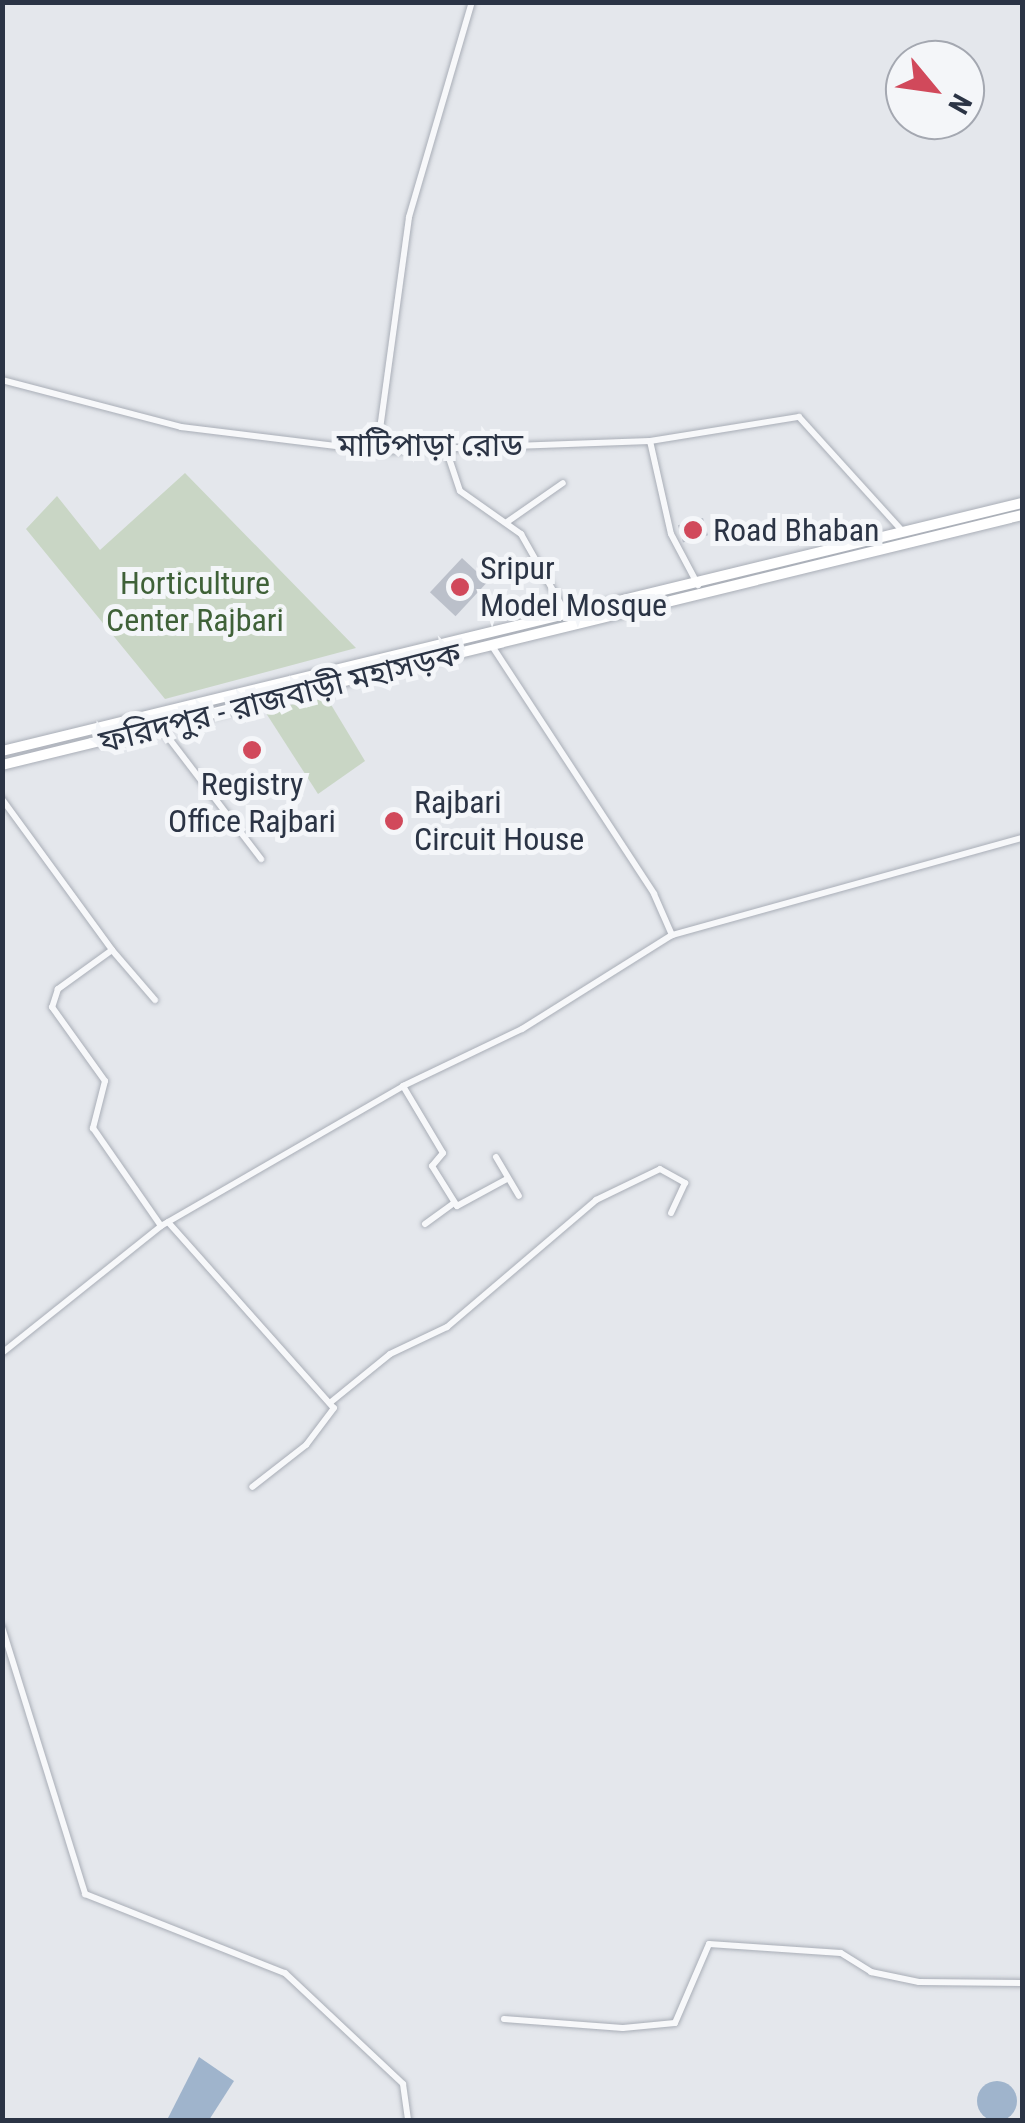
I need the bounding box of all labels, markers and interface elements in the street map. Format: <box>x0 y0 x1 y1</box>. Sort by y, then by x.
north arrow <box>885 40 985 140</box>
text: N <box>941 88 979 119</box>
street label: মাটিপাড়া রোড <box>337 426 523 464</box>
place label: Road Bhaban <box>713 511 879 549</box>
marker: Road Bhaban <box>682 519 704 541</box>
place label: Sripur Model Mosque <box>480 550 667 625</box>
park label: Horticulture Center Rajbari <box>106 565 284 640</box>
marker: Sripur Model Mosque <box>449 576 471 598</box>
street label: ফরিদপুর - রাজবাড়ী মহাসড়ক <box>95 634 465 762</box>
marker: Registry Office Rajbari <box>241 739 263 761</box>
place label: Registry Office Rajbari <box>168 766 336 841</box>
place label: Rajbari Circuit House <box>414 784 584 859</box>
marker: Rajbari Circuit House <box>383 810 405 832</box>

